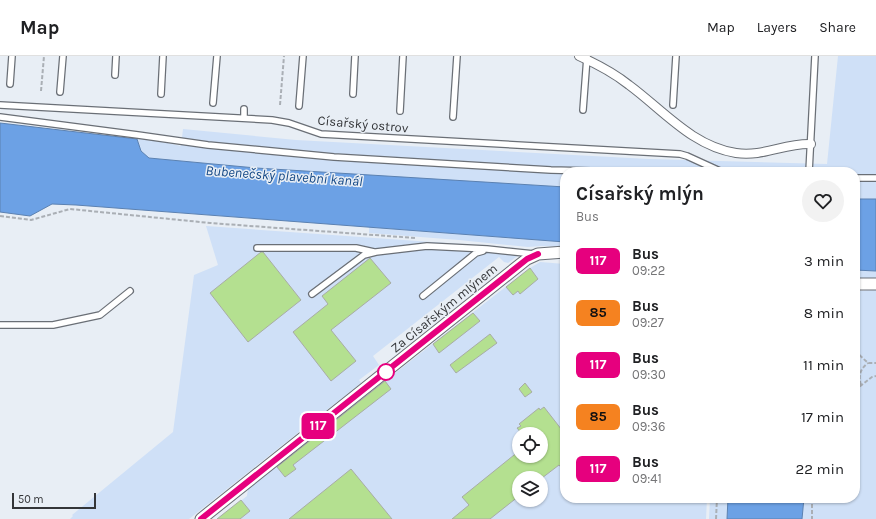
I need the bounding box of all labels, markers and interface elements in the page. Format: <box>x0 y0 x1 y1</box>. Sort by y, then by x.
text: Map <box>20 17 59 39</box>
text: Map <box>707 19 735 36</box>
text: Layers <box>757 19 797 36</box>
text: Share <box>819 19 856 36</box>
street label: Císařský ostrov <box>317 113 409 135</box>
water label: Bubenečský plavební kanál <box>205 162 364 190</box>
button: heart <box>802 180 844 222</box>
text: Císařský mlýn <box>576 183 704 205</box>
text: Bus <box>576 209 599 224</box>
text: Bus <box>632 245 659 263</box>
text: 117 <box>590 252 606 269</box>
text: 3 min <box>804 252 844 270</box>
street label: Za Císařským mlýnem <box>388 260 500 356</box>
text: 09:22 <box>632 263 665 278</box>
text: Bus <box>632 297 659 315</box>
text: 85 <box>589 304 607 321</box>
text: 8 min <box>804 304 844 322</box>
text: 09:27 <box>632 315 664 330</box>
text: Bus <box>632 349 659 367</box>
text: 117 <box>590 356 606 373</box>
text: 11 min <box>803 356 844 374</box>
unlabelled marker <box>377 363 395 381</box>
text: 09:30 <box>632 367 666 382</box>
text: Bus <box>632 401 659 419</box>
text: 85 <box>589 408 607 425</box>
text: 17 min <box>801 408 844 426</box>
line badge: 117 <box>295 413 341 439</box>
text: 117 <box>310 417 326 434</box>
text: 09:36 <box>632 419 665 434</box>
map controls <box>512 427 548 507</box>
button: locate <box>512 427 548 463</box>
text: Bus <box>632 453 659 471</box>
text: 117 <box>590 460 606 477</box>
text: 22 min <box>795 460 844 478</box>
button: layers <box>512 471 548 507</box>
text: 09:41 <box>632 471 662 486</box>
scale bar <box>12 491 96 510</box>
text: 50 m <box>18 493 44 506</box>

